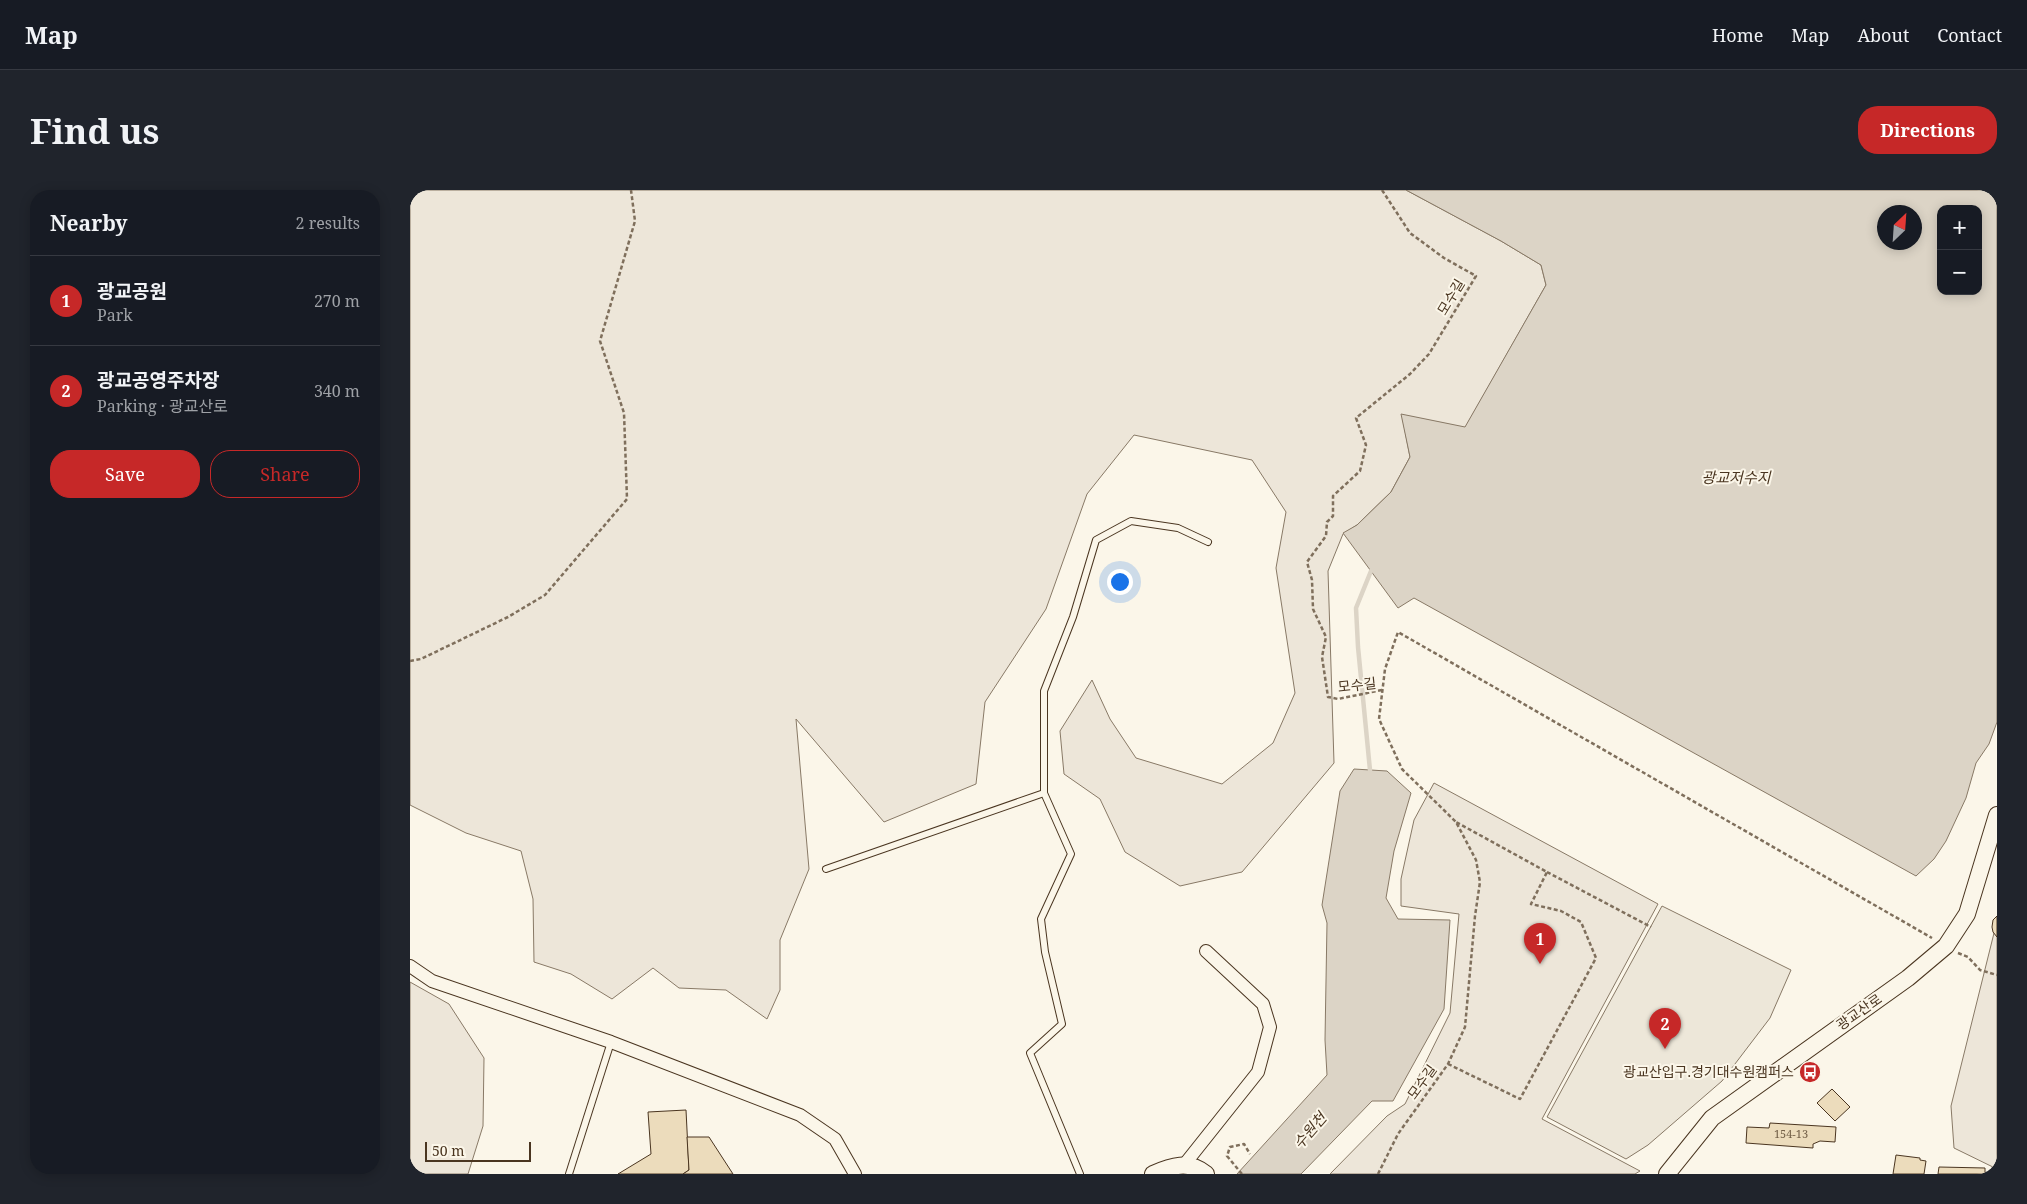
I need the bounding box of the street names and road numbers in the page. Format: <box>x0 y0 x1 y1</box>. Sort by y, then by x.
street label: 모수길 <box>1432 275 1469 318</box>
street label: 모수길 <box>1337 673 1377 696</box>
street label: 광교산로 <box>1832 989 1885 1034</box>
street label: 모수길 <box>1403 1060 1441 1103</box>

